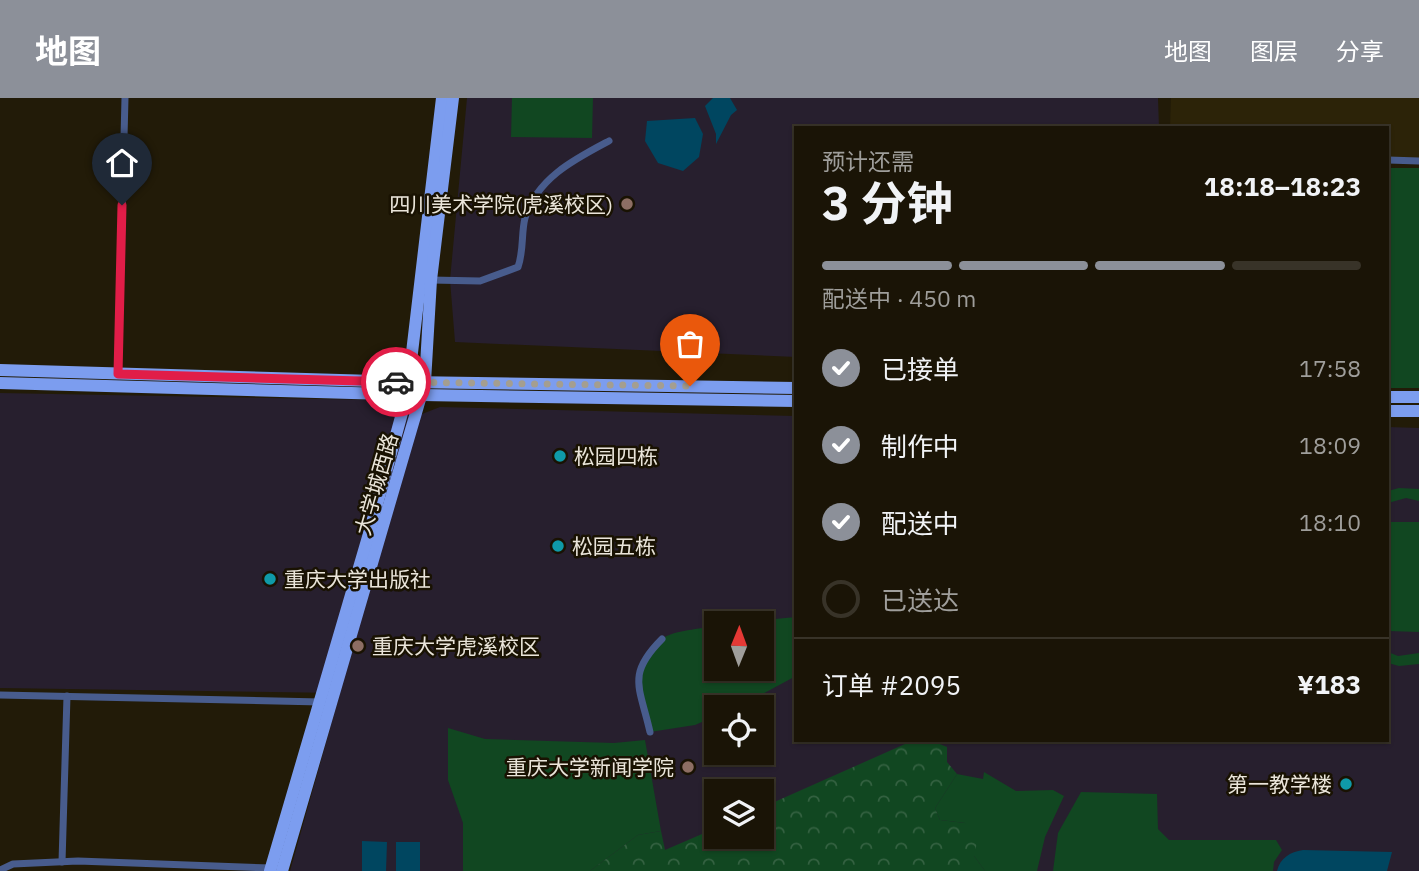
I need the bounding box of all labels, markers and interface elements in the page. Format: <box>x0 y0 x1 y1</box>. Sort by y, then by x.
text: 地图 <box>35 29 101 72</box>
text: 地图 <box>1164 35 1212 67</box>
text: 图层 <box>1250 35 1298 67</box>
text: 分享 <box>1336 35 1384 67</box>
pin <box>92 133 152 205</box>
icon: home <box>103 144 141 182</box>
text: 预计还需 <box>822 146 914 176</box>
text: 18:18–18:23 <box>1204 169 1361 203</box>
text: 3 分钟 <box>822 173 952 233</box>
place label: 四川美术学院(虎溪校区) <box>389 190 613 218</box>
marker: 四川美术学院(虎溪校区) <box>619 196 635 212</box>
text: 配送中 · 450 m <box>822 283 976 313</box>
pin <box>660 314 720 386</box>
icon: bag <box>671 325 709 363</box>
courier <box>361 347 431 417</box>
icon: check <box>822 349 860 387</box>
text: 已接单 <box>881 352 959 386</box>
text: 17:58 <box>1299 353 1361 383</box>
icon: car <box>377 363 415 401</box>
icon: check <box>822 426 860 464</box>
text: 制作中 <box>881 429 959 463</box>
street label: 大学城西路 <box>348 430 404 538</box>
text: 18:09 <box>1299 430 1361 460</box>
place label: 松园四栋 <box>574 442 658 470</box>
marker: 松园四栋 <box>552 448 568 464</box>
icon: check <box>822 503 860 541</box>
text: 配送中 <box>881 506 959 540</box>
text: 18:10 <box>1299 507 1361 537</box>
place label: 松园五栋 <box>572 532 656 560</box>
marker: 松园五栋 <box>550 538 566 554</box>
place label: 重庆大学出版社 <box>284 565 431 593</box>
marker: 重庆大学出版社 <box>262 571 278 587</box>
text: 已送达 <box>881 583 959 617</box>
north arrow <box>704 611 774 681</box>
map controls <box>704 611 774 849</box>
place label: 重庆大学虎溪校区 <box>372 632 540 660</box>
marker: 重庆大学虎溪校区 <box>350 638 366 654</box>
text: ¥183 <box>1297 667 1361 701</box>
text: 订单 #2095 <box>822 668 961 702</box>
button: locate <box>704 695 774 765</box>
place label: 重庆大学新闻学院 <box>506 753 674 781</box>
marker: 重庆大学新闻学院 <box>680 759 696 775</box>
place label: 第一教学楼 <box>1227 770 1332 798</box>
marker: 第一教学楼 <box>1338 776 1354 792</box>
button: layers <box>704 779 774 849</box>

